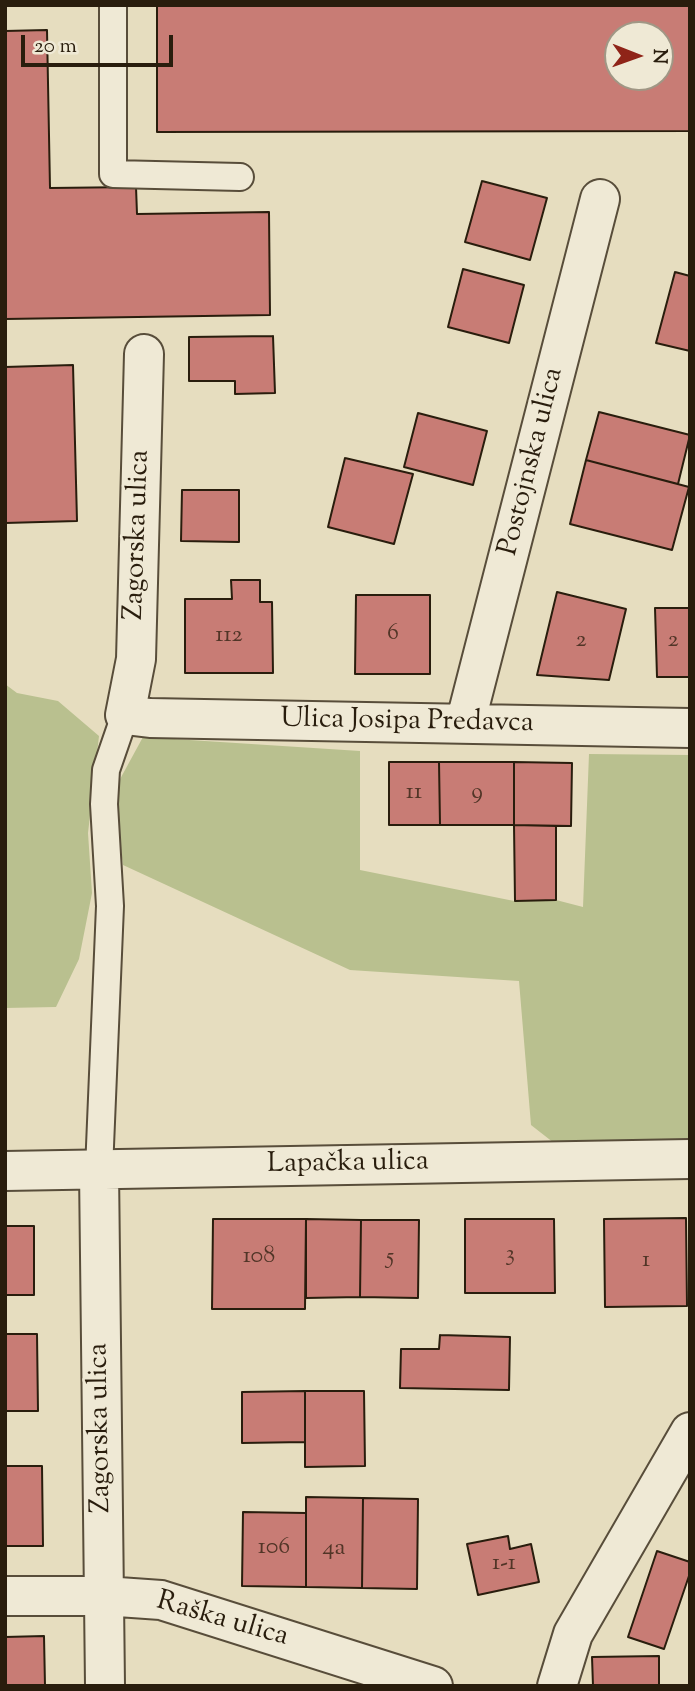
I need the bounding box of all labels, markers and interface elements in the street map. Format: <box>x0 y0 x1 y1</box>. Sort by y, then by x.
scale bar <box>24 21 177 65</box>
north arrow <box>604 21 674 91</box>
text: 20 m <box>34 32 77 62</box>
text: N <box>645 49 672 64</box>
street label: Postojnska ulica <box>493 365 573 559</box>
street label: Zagorska ulica <box>119 449 159 621</box>
house number: 6 <box>387 621 399 649</box>
house number: 112 <box>215 623 243 651</box>
house number: 2 <box>575 628 587 656</box>
house number: 2 <box>667 628 679 656</box>
street label: Ulica Josipa Predavca <box>280 704 534 742</box>
house number: 11 <box>406 780 422 808</box>
house number: 9 <box>471 780 483 808</box>
street label: Lapačka ulica <box>267 1147 429 1183</box>
house number: 3 <box>505 1242 515 1270</box>
house number: 108 <box>243 1244 275 1272</box>
house number: 5 <box>386 1245 394 1273</box>
house number: 1 <box>642 1248 650 1276</box>
street label: Zagorska ulica <box>84 1343 120 1513</box>
house number: 106 <box>258 1535 290 1563</box>
house number: 4a <box>322 1536 346 1564</box>
house number: 1-1 <box>492 1551 516 1579</box>
street label: Raška ulica <box>152 1586 292 1656</box>

